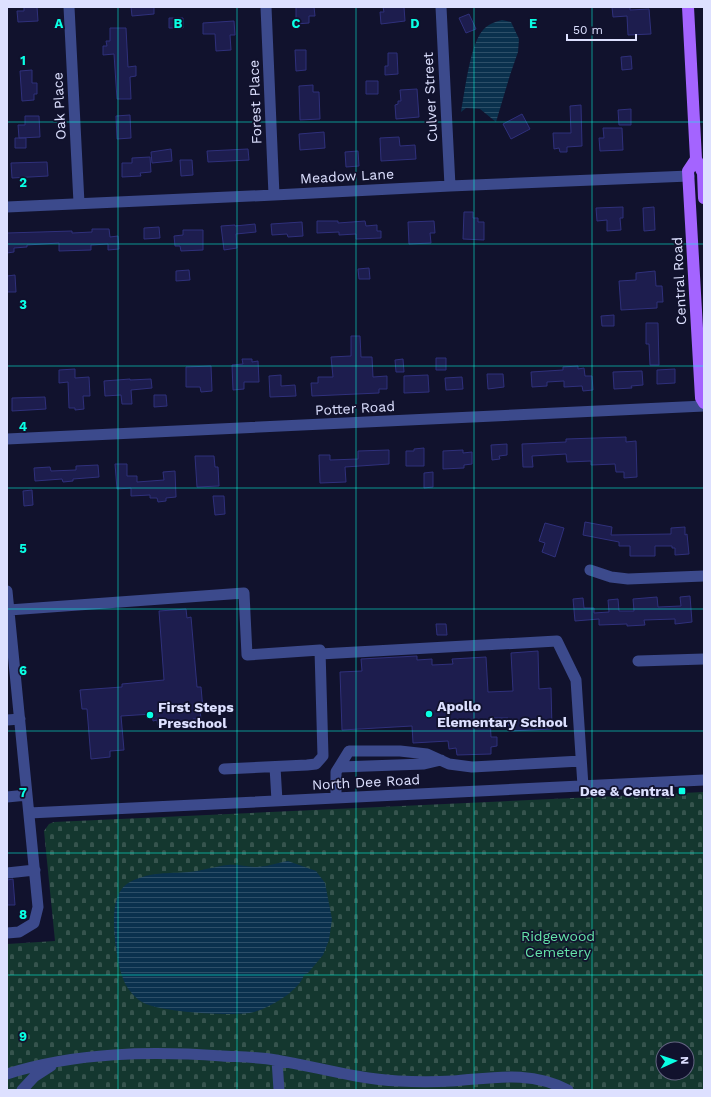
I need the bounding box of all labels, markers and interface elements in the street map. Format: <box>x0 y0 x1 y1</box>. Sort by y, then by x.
text: A <box>55 16 64 31</box>
text: B <box>174 16 183 31</box>
text: C <box>292 16 301 31</box>
text: D <box>410 16 420 31</box>
text: E <box>529 16 537 31</box>
scale bar <box>567 16 636 42</box>
text: 50 m <box>573 23 603 37</box>
street label: Culver Street <box>420 52 440 142</box>
text: 1 <box>20 53 26 68</box>
street label: Forest Place <box>246 60 264 144</box>
street label: Oak Place <box>49 72 69 140</box>
street label: Meadow Lane <box>300 166 394 186</box>
text: 2 <box>19 175 27 190</box>
street label: Central Road <box>669 236 689 326</box>
text: 3 <box>19 297 27 312</box>
street label: Potter Road <box>315 398 395 418</box>
text: 4 <box>19 419 28 434</box>
text: 5 <box>19 541 27 556</box>
text: 6 <box>19 663 27 678</box>
place label: Apollo Elementary School <box>437 698 568 730</box>
place label: First Steps Preschool <box>158 699 234 731</box>
marker: Apollo Elementary School <box>424 709 434 719</box>
marker: First Steps Preschool <box>145 710 155 720</box>
street label: North Dee Road <box>311 771 421 793</box>
place label: Dee & Central <box>580 783 674 799</box>
text: 7 <box>19 785 27 800</box>
marker: Dee & Central <box>677 786 687 796</box>
text: 8 <box>19 907 27 922</box>
park label: Ridgewood Cemetery <box>521 928 595 960</box>
text: 9 <box>19 1029 27 1044</box>
north arrow <box>655 1041 695 1081</box>
text: N <box>678 1056 691 1065</box>

